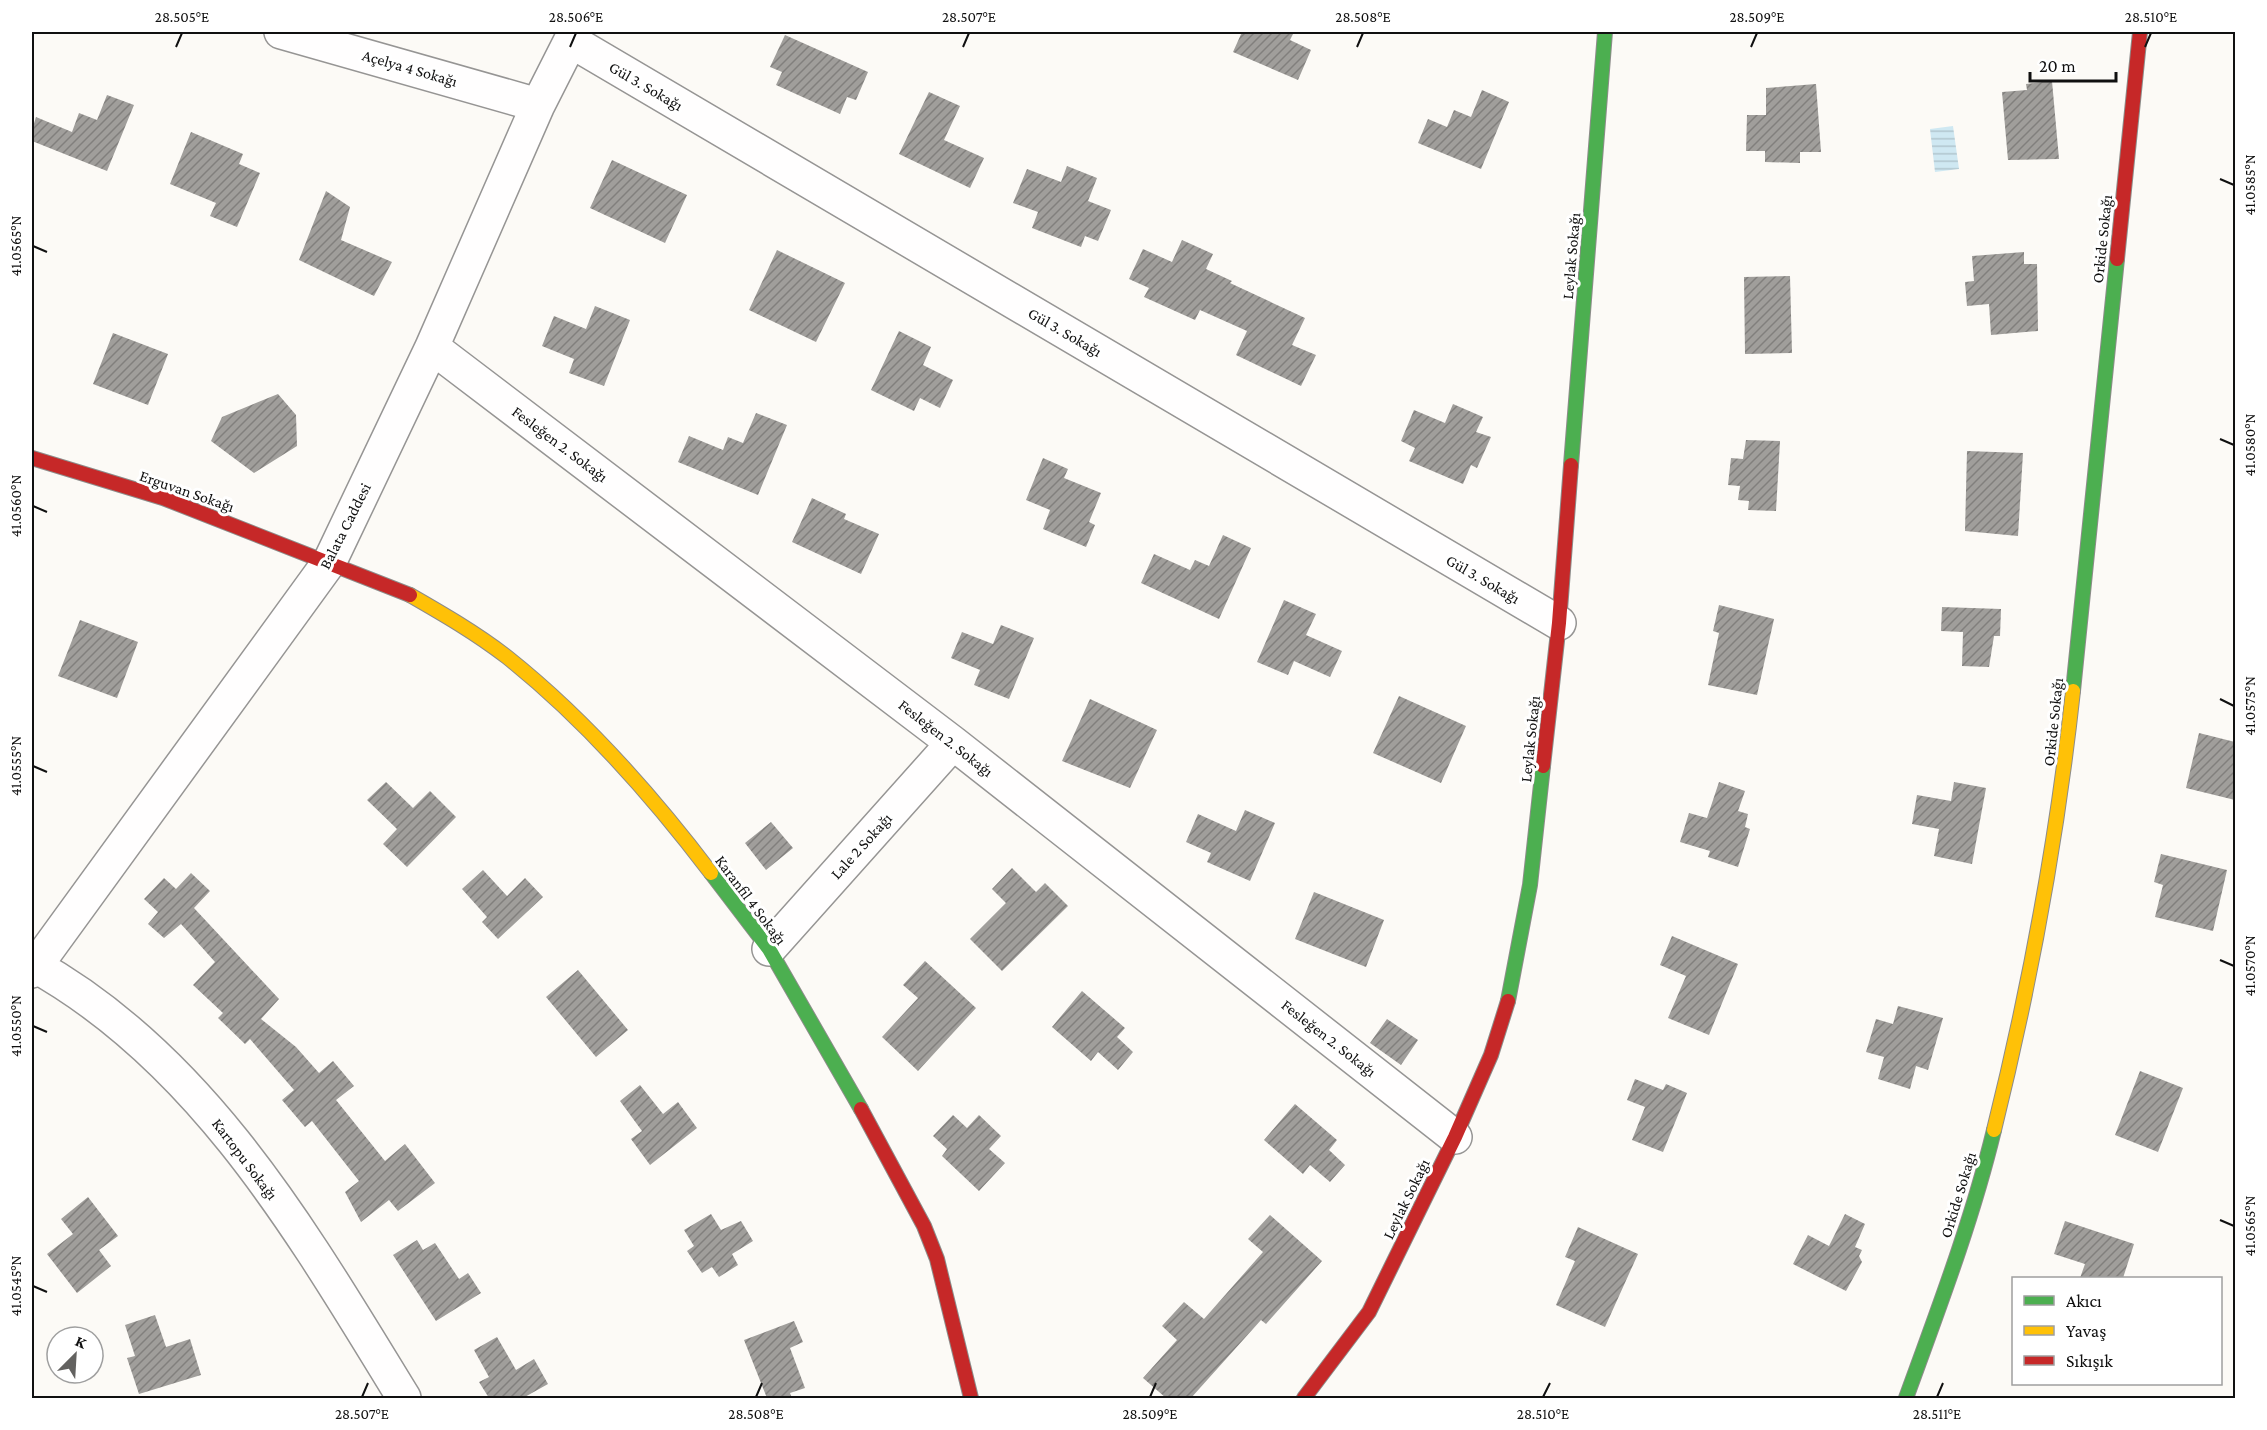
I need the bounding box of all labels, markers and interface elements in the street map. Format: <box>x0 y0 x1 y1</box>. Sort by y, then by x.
text: 28.505°E <box>155 9 209 25</box>
text: 28.506°E <box>549 9 603 25</box>
text: 28.507°E <box>942 9 996 25</box>
text: 28.508°E <box>1335 9 1391 25</box>
text: 28.509°E <box>1729 9 1785 25</box>
text: 28.510°E <box>2125 9 2177 25</box>
scale bar <box>2030 45 2116 83</box>
street label: Açelya 4 Sokağı <box>360 46 459 91</box>
text: 20 m <box>2039 56 2076 76</box>
street label: Gül 3. Sokağı <box>606 58 686 115</box>
text: 41.0585°N <box>2242 154 2258 216</box>
street label: Orkide Sokağı <box>2089 194 2116 284</box>
street label: Leylak Sokağı <box>1559 212 1584 300</box>
text: 41.0565°N <box>8 215 24 276</box>
street label: Gül 3. Sokağı <box>1025 304 1105 361</box>
street label: Fesleğen 2. Sokağı <box>508 403 611 486</box>
text: 41.0580°N <box>2242 413 2258 476</box>
street label: Erguvan Sokağı <box>137 467 237 516</box>
text: 41.0560°N <box>8 475 24 537</box>
street label: Balata Caddesi <box>316 480 374 572</box>
street label: Gül 3. Sokağı <box>1443 551 1523 608</box>
text: 41.0575°N <box>2242 676 2258 736</box>
street label: Orkide Sokağı <box>2040 677 2067 767</box>
street label: Leylak Sokağı <box>1517 695 1544 783</box>
street label: Fesleğen 2. Sokağı <box>895 696 997 781</box>
text: 41.0555°N <box>8 736 24 796</box>
street label: Lale 2 Sokağı <box>827 810 896 883</box>
street label: Karanfil 4 Sokağı <box>711 852 790 948</box>
text: 41.0570°N <box>2242 935 2258 997</box>
text: 41.0550°N <box>8 995 24 1057</box>
street label: Fesleğen 2. Sokağı <box>1278 996 1380 1081</box>
street label: Kartopu Sokağı <box>208 1115 281 1204</box>
street label: Orkide Sokağı <box>1937 1150 1980 1240</box>
street label: Leylak Sokağı <box>1379 1156 1434 1242</box>
text: 41.0565°N <box>2242 1195 2258 1256</box>
text: 41.0545°N <box>8 1255 24 1316</box>
legend <box>2012 1277 2222 1385</box>
text: Akıcı <box>2066 1291 2102 1311</box>
text: Yavaş <box>2066 1321 2106 1341</box>
north arrow <box>45 1325 105 1385</box>
text: K <box>73 1332 90 1352</box>
text: Sıkışık <box>2066 1351 2113 1371</box>
text: 28.507°E <box>335 1406 389 1422</box>
text: 28.508°E <box>728 1406 784 1422</box>
text: 28.509°E <box>1122 1406 1178 1422</box>
text: 28.510°E <box>1517 1406 1569 1422</box>
text: 28.511°E <box>1913 1406 1961 1422</box>

